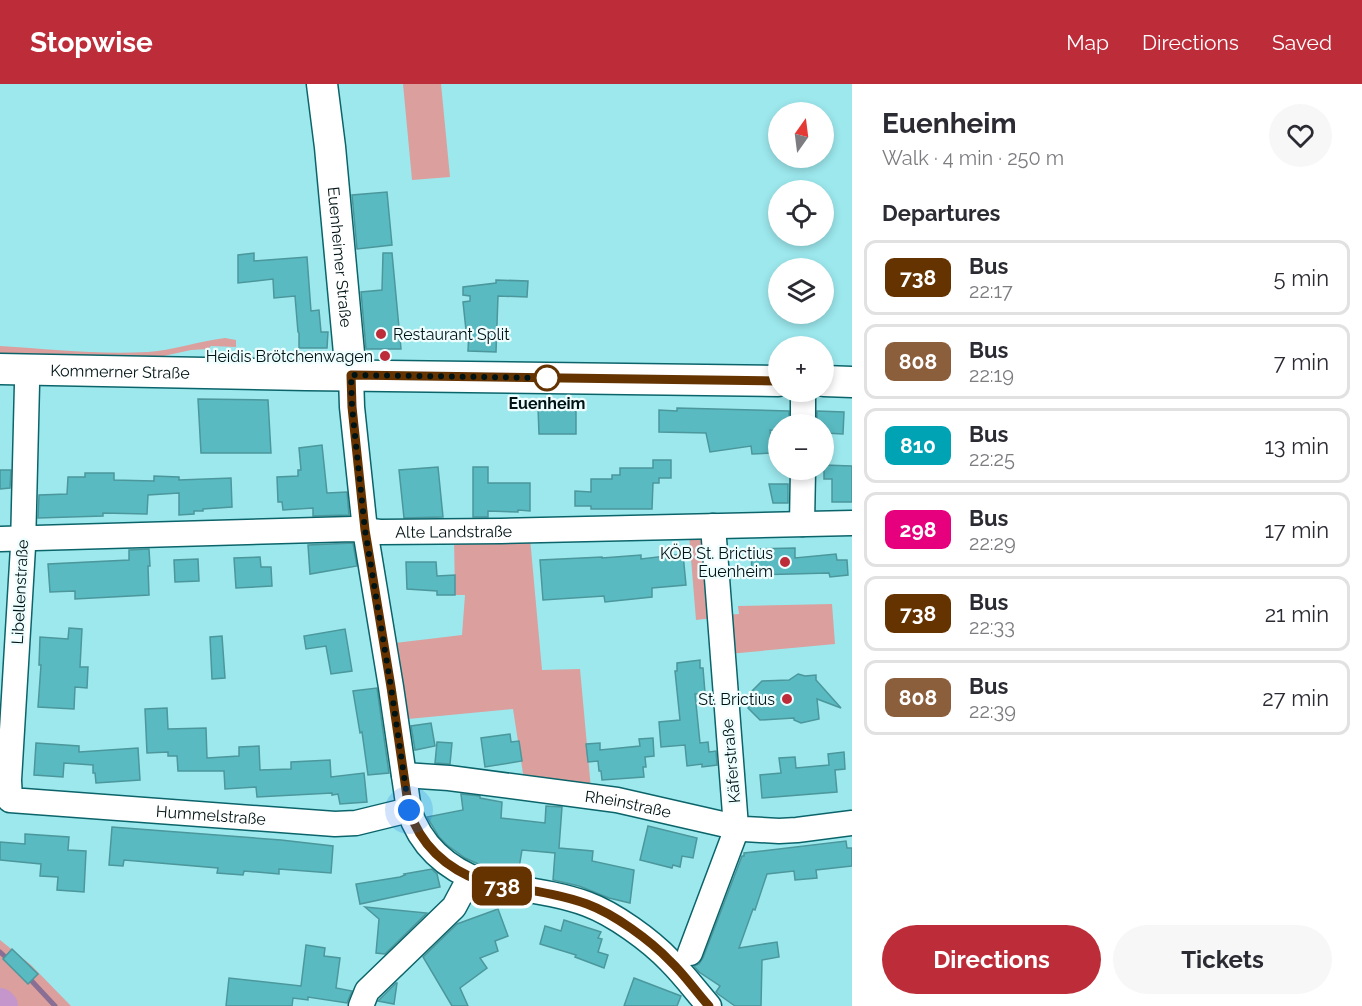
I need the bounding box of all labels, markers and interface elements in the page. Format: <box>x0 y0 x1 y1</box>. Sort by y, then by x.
text: Stopwise <box>30 26 153 59</box>
text: Map <box>1066 30 1109 55</box>
text: Directions <box>1142 30 1239 55</box>
text: Saved <box>1272 30 1332 55</box>
north arrow <box>768 102 834 168</box>
map controls <box>768 102 834 480</box>
button: heart <box>1269 104 1332 167</box>
text: Euenheim <box>882 107 1017 140</box>
text: Walk · 4 min · 250 m <box>882 146 1064 170</box>
button: locate <box>768 180 834 246</box>
street label: Euenheimer Straße <box>324 186 356 328</box>
text: Departures <box>882 200 1000 226</box>
text: Bus <box>969 253 1008 279</box>
button: layers <box>768 258 834 324</box>
text: 738 <box>900 265 936 290</box>
text: 5 min <box>1274 265 1329 291</box>
text: 22:17 <box>969 279 1013 303</box>
place label: Restaurant Split <box>393 325 510 344</box>
marker: Restaurant Split <box>374 327 388 341</box>
button: + <box>768 336 834 402</box>
text: Bus <box>969 337 1008 363</box>
place label: Heidis Brötchenwagen <box>206 347 373 366</box>
marker: Heidis Brötchenwagen <box>378 349 392 363</box>
text: 808 <box>899 349 937 374</box>
text: 7 min <box>1274 349 1329 375</box>
street label: Kommerner Straße <box>50 360 190 382</box>
text: 22:19 <box>969 363 1014 387</box>
marker: Euenheim <box>534 365 560 391</box>
place label: Euenheim <box>509 394 585 413</box>
button: − <box>768 414 834 480</box>
text: Bus <box>969 421 1008 447</box>
text: 810 <box>900 433 936 458</box>
text: 13 min <box>1264 433 1329 459</box>
text: 22:25 <box>969 447 1015 471</box>
text: Bus <box>969 505 1008 531</box>
text: 298 <box>900 517 936 542</box>
text: 17 min <box>1264 517 1329 543</box>
street label: Alte Landstraße <box>395 521 512 541</box>
text: 22:29 <box>969 531 1016 555</box>
street label: Libellenstraße <box>8 539 32 645</box>
place label: KÖB St. Brictius Euenheim <box>660 543 773 581</box>
marker: KÖB St. Brictius Euenheim <box>778 555 792 569</box>
text: Bus <box>969 589 1008 615</box>
text: 738 <box>900 601 936 626</box>
text: 21 min <box>1265 601 1329 627</box>
text: 22:33 <box>969 615 1015 639</box>
text: Bus <box>969 673 1008 699</box>
text: 808 <box>899 685 937 710</box>
text: 27 min <box>1262 685 1329 711</box>
place label: St. Brictius <box>698 690 775 709</box>
marker: St. Brictius <box>780 692 794 706</box>
text: 22:39 <box>969 699 1016 723</box>
street label: Käferstraße <box>718 718 744 804</box>
street label: Rheinstraße <box>584 786 673 822</box>
your location <box>394 795 424 825</box>
street label: Hummelstraße <box>155 801 267 828</box>
line badge: 738 <box>468 866 536 906</box>
text: 738 <box>484 874 520 899</box>
button: Directions <box>882 925 1101 994</box>
button: Tickets <box>1113 925 1332 994</box>

